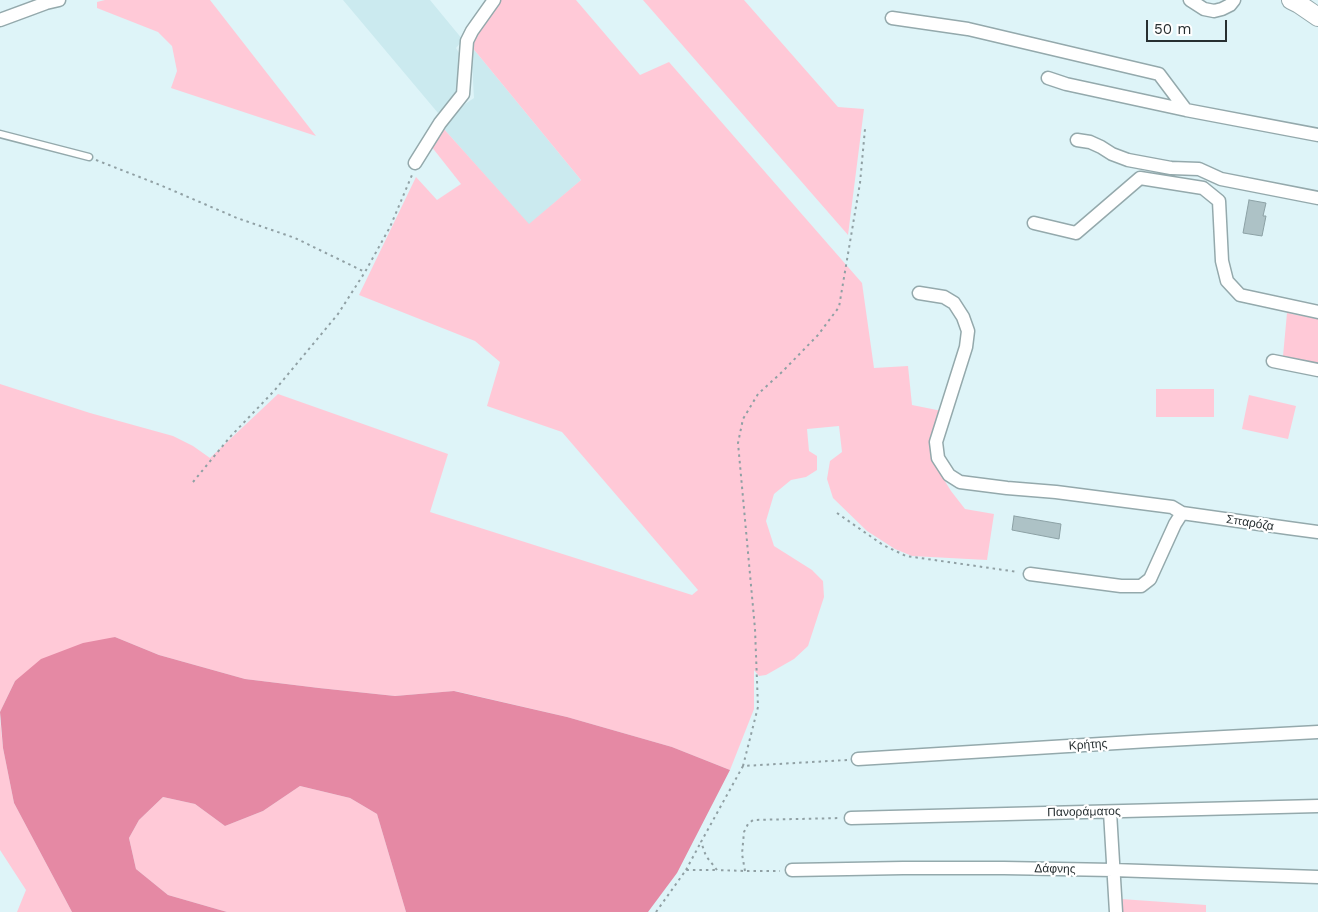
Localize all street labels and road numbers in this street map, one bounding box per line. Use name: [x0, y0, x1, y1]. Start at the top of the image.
street label: Σπαρόζα: [1225, 512, 1275, 534]
street label: Κρήτης: [1068, 736, 1108, 754]
street label: Πανοράματος: [1047, 804, 1121, 820]
street label: Δάφνης: [1034, 861, 1076, 877]

